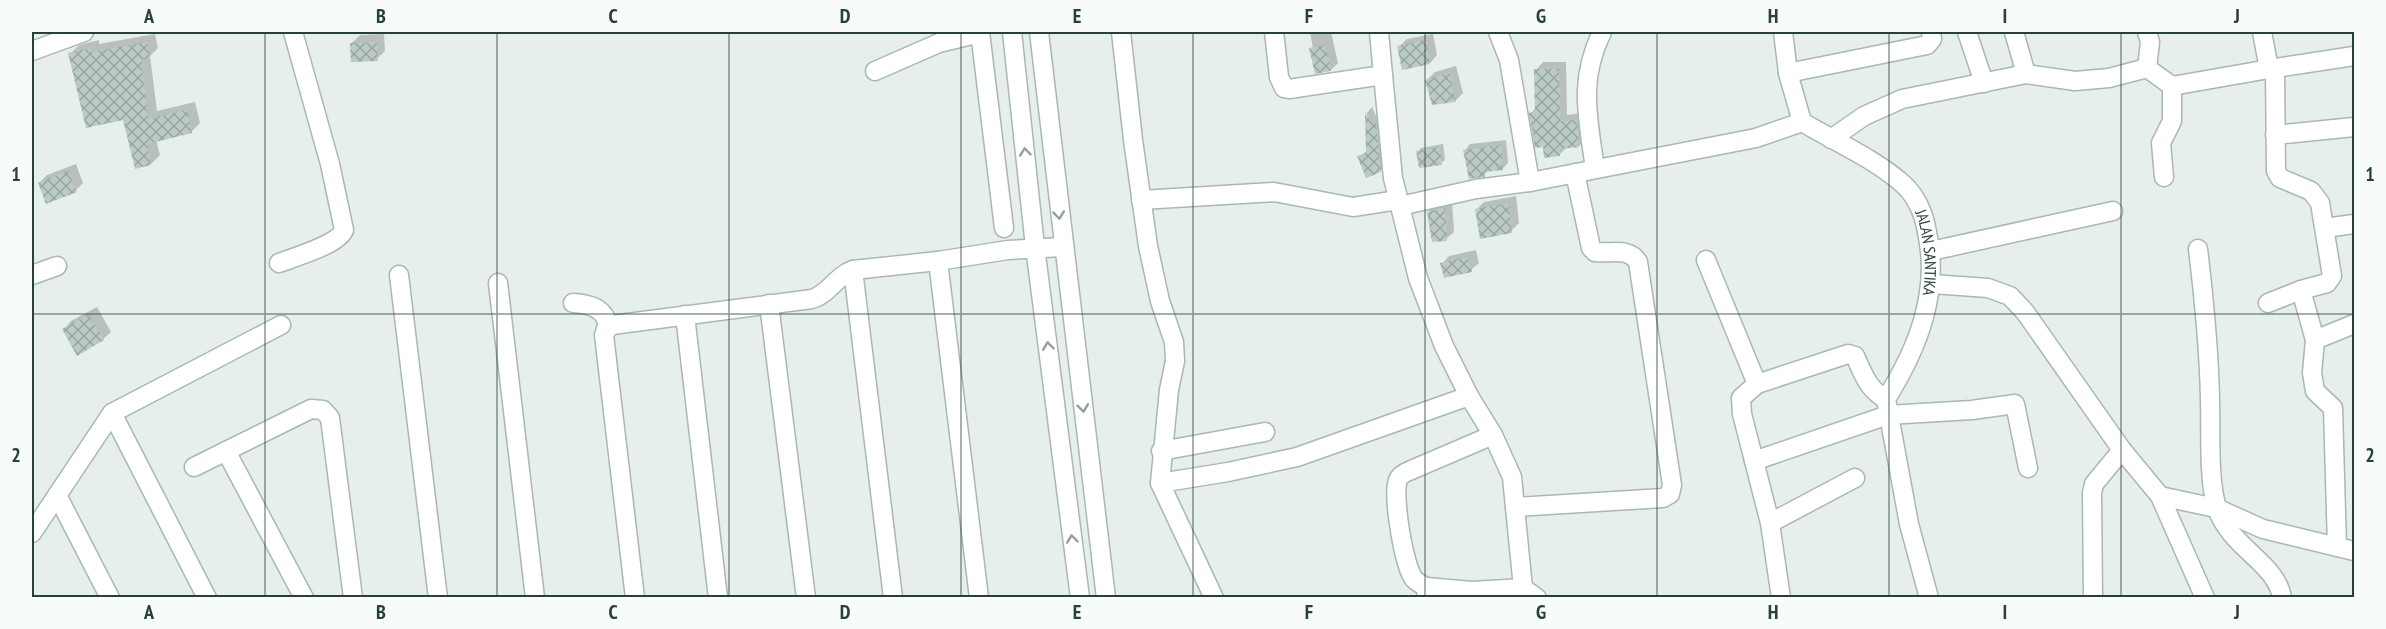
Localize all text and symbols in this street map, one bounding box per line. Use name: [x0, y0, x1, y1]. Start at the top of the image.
text: A: [143, 3, 155, 29]
text: B: [376, 3, 386, 29]
text: C: [608, 3, 618, 29]
text: D: [840, 3, 851, 29]
text: E: [1073, 3, 1081, 29]
text: F: [1305, 3, 1313, 29]
text: G: [1536, 3, 1546, 29]
text: H: [1768, 3, 1778, 29]
text: I: [2003, 3, 2007, 29]
text: J: [2233, 3, 2240, 29]
one-way arrow: [1019, 148, 1032, 157]
text: 1: [11, 161, 21, 187]
text: 1: [2365, 161, 2375, 187]
street label: JALAN SANTIKA: [1911, 205, 1941, 297]
one-way arrow: [1053, 210, 1065, 219]
one-way arrow: [1042, 341, 1054, 351]
one-way arrow: [1076, 404, 1088, 413]
text: 2: [11, 442, 21, 468]
text: 2: [2365, 442, 2375, 468]
one-way arrow: [1067, 535, 1079, 544]
text: A: [143, 599, 155, 625]
text: B: [376, 599, 386, 625]
text: C: [608, 599, 618, 625]
text: D: [840, 599, 851, 625]
text: E: [1073, 599, 1081, 625]
text: F: [1305, 599, 1313, 625]
text: G: [1536, 599, 1546, 625]
text: H: [1768, 599, 1778, 625]
text: I: [2003, 599, 2007, 625]
text: J: [2233, 599, 2240, 625]

